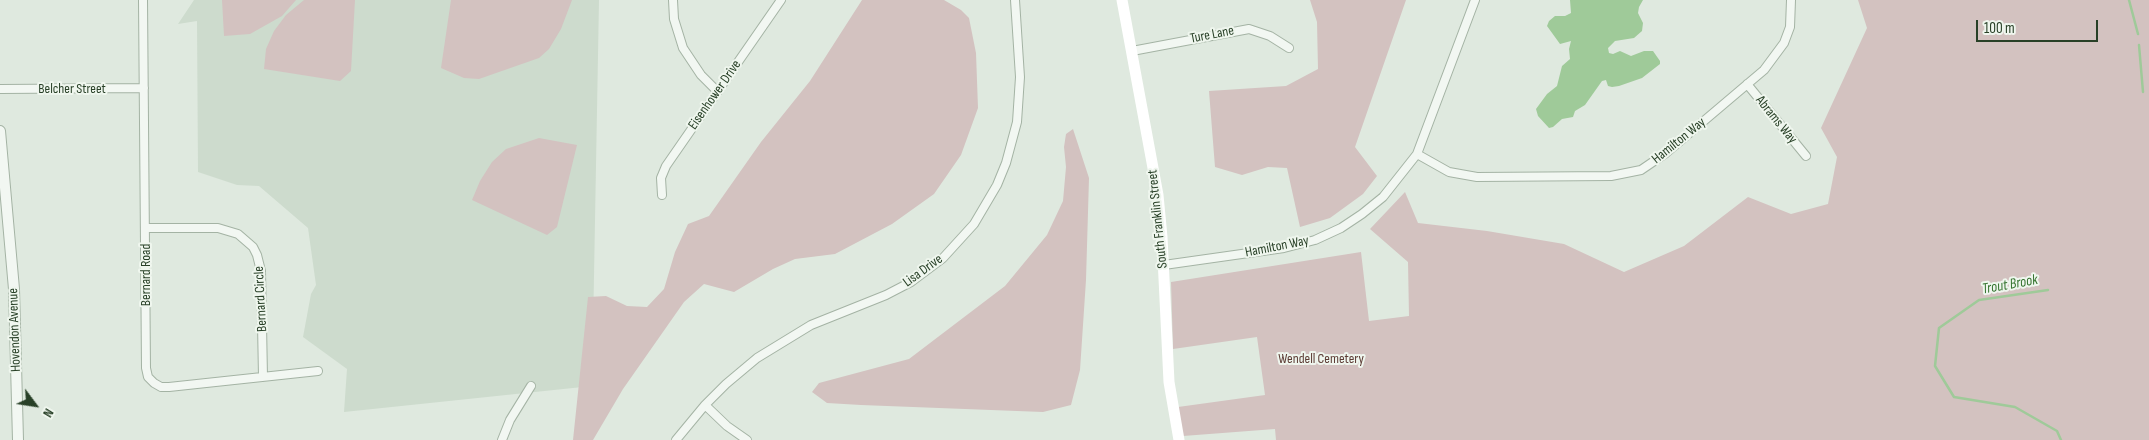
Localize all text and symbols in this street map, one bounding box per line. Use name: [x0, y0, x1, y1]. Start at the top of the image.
scale bar: [1979, 10, 2102, 42]
text: 100 m: [1984, 19, 2015, 38]
street label: Ture Lane: [1189, 23, 1235, 47]
street label: Eisenhower Drive: [685, 57, 745, 133]
street label: Belcher Street: [38, 81, 106, 97]
street label: Abrams Way: [1752, 93, 1800, 147]
street label: Hamilton Way: [1649, 114, 1709, 168]
street label: South Franklin Street: [1144, 169, 1172, 269]
street label: Hamilton Way: [1244, 233, 1310, 261]
street label: Bernard Road: [138, 244, 154, 306]
street label: Lisa Drive: [900, 251, 946, 291]
street label: Bernard Circle: [251, 266, 271, 332]
water label: Trout Brook: [1981, 271, 2039, 299]
street label: Hovendon Avenue: [5, 288, 25, 372]
park label: Wendell Cemetery: [1278, 351, 1364, 367]
north arrow: [10, 380, 60, 430]
text: N: [39, 405, 58, 421]

